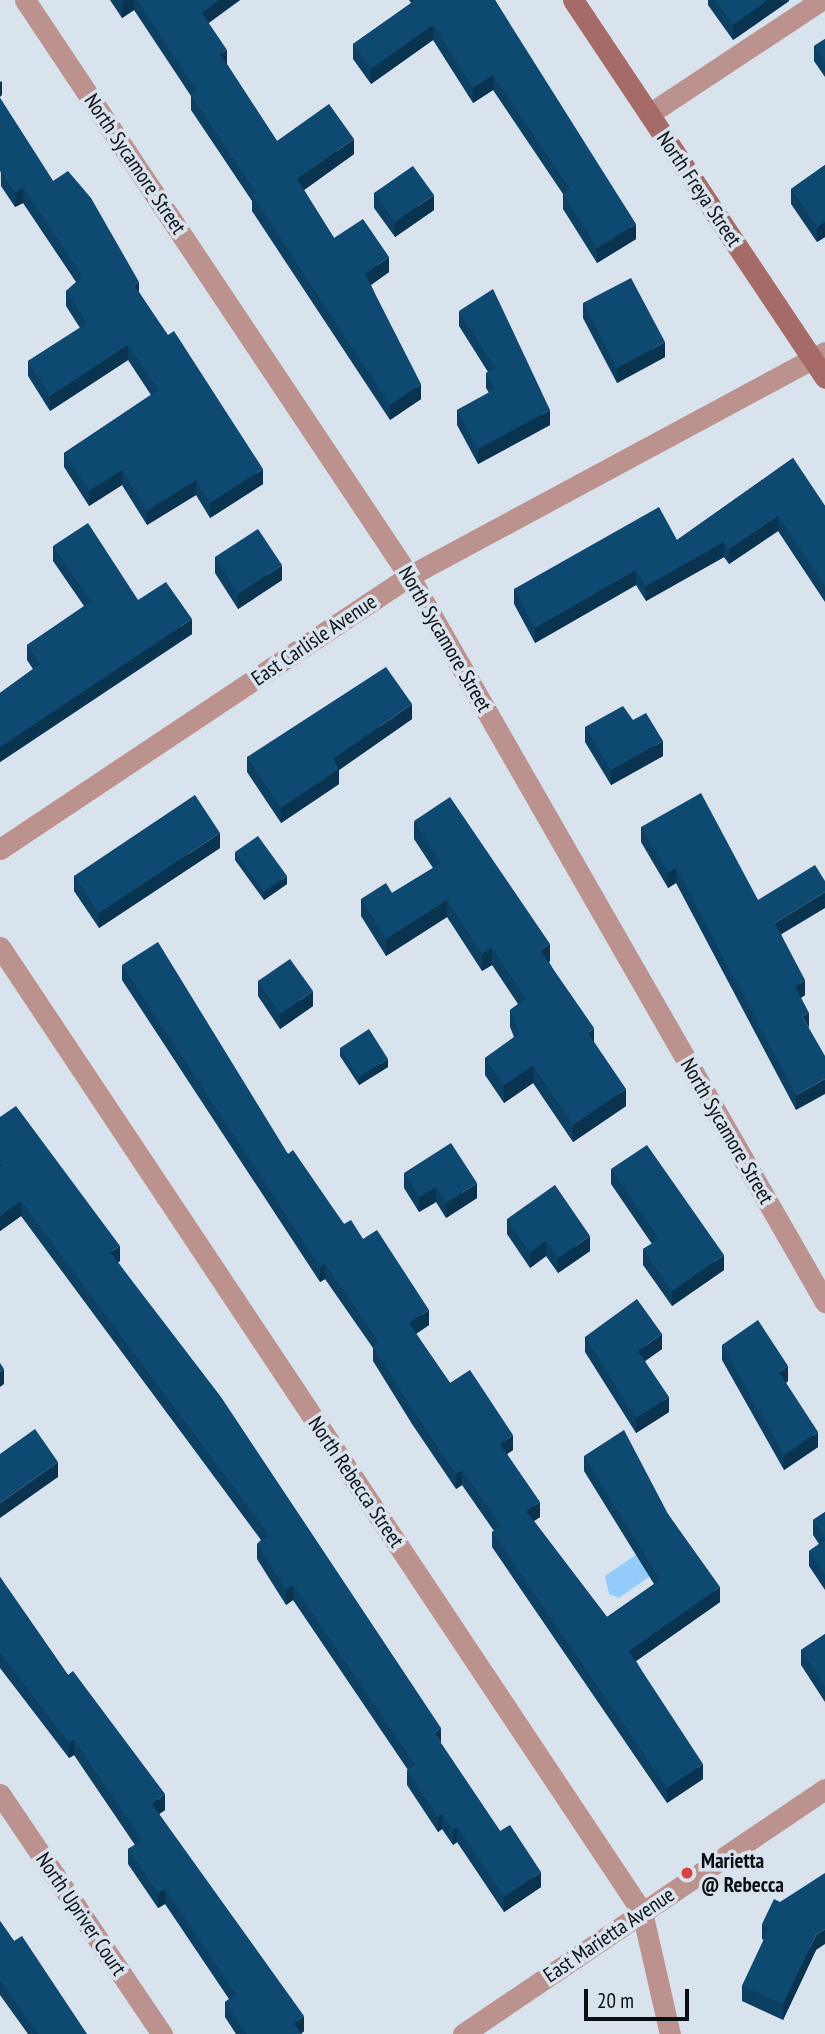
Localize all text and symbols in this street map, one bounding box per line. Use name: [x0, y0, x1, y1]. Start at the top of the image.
street label: North Sycamore Street: [79, 89, 191, 239]
street label: North Freya Street: [651, 127, 747, 251]
street label: North Sycamore Street: [393, 562, 497, 716]
street label: East Carlisle Avenue: [246, 589, 382, 691]
street label: North Sycamore Street: [675, 1054, 779, 1208]
street label: North Rebecca Street: [303, 1412, 409, 1552]
street label: North Upriver Court: [31, 1848, 131, 1980]
place label: Marietta @ Rebecca: [701, 1848, 784, 1898]
marker: Marietta @ Rebecca: [679, 1865, 695, 1881]
street label: East Marietta Avenue: [539, 1882, 679, 1988]
scale bar: [587, 1974, 692, 2018]
text: 20 m: [597, 1987, 634, 2014]

